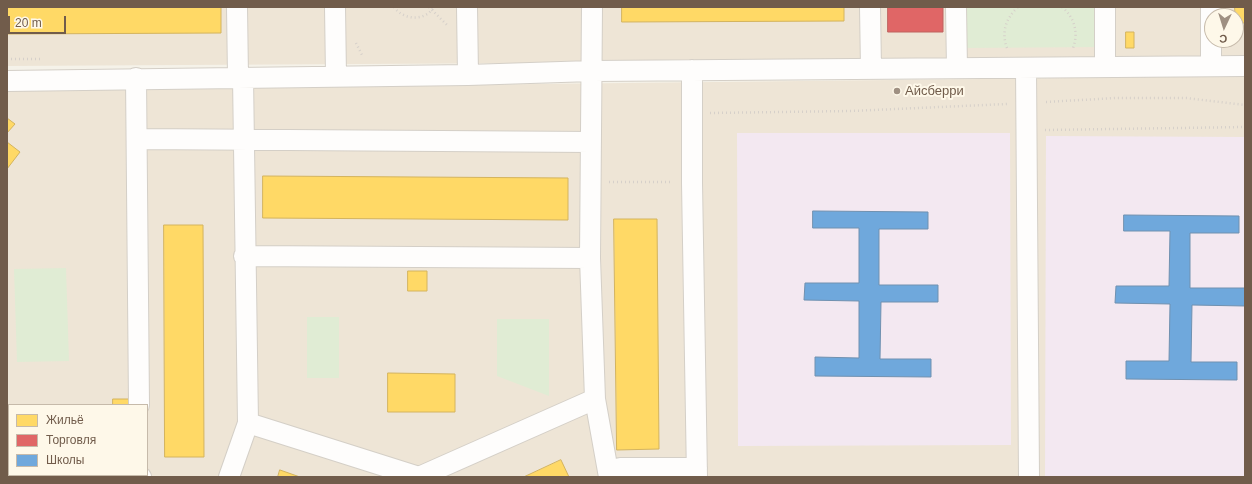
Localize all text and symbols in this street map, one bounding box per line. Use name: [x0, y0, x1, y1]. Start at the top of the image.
scale bar: [10, 8, 68, 34]
north arrow: [1204, 8, 1244, 48]
text: 20 m: [15, 16, 42, 30]
text: С: [1219, 33, 1228, 45]
place label: Айсберри: [905, 83, 964, 99]
marker: Айсберри: [892, 86, 902, 96]
legend: [8, 404, 148, 476]
text: Жильё: [46, 413, 84, 427]
text: Торговля: [46, 433, 96, 447]
text: Школы: [46, 453, 84, 467]

